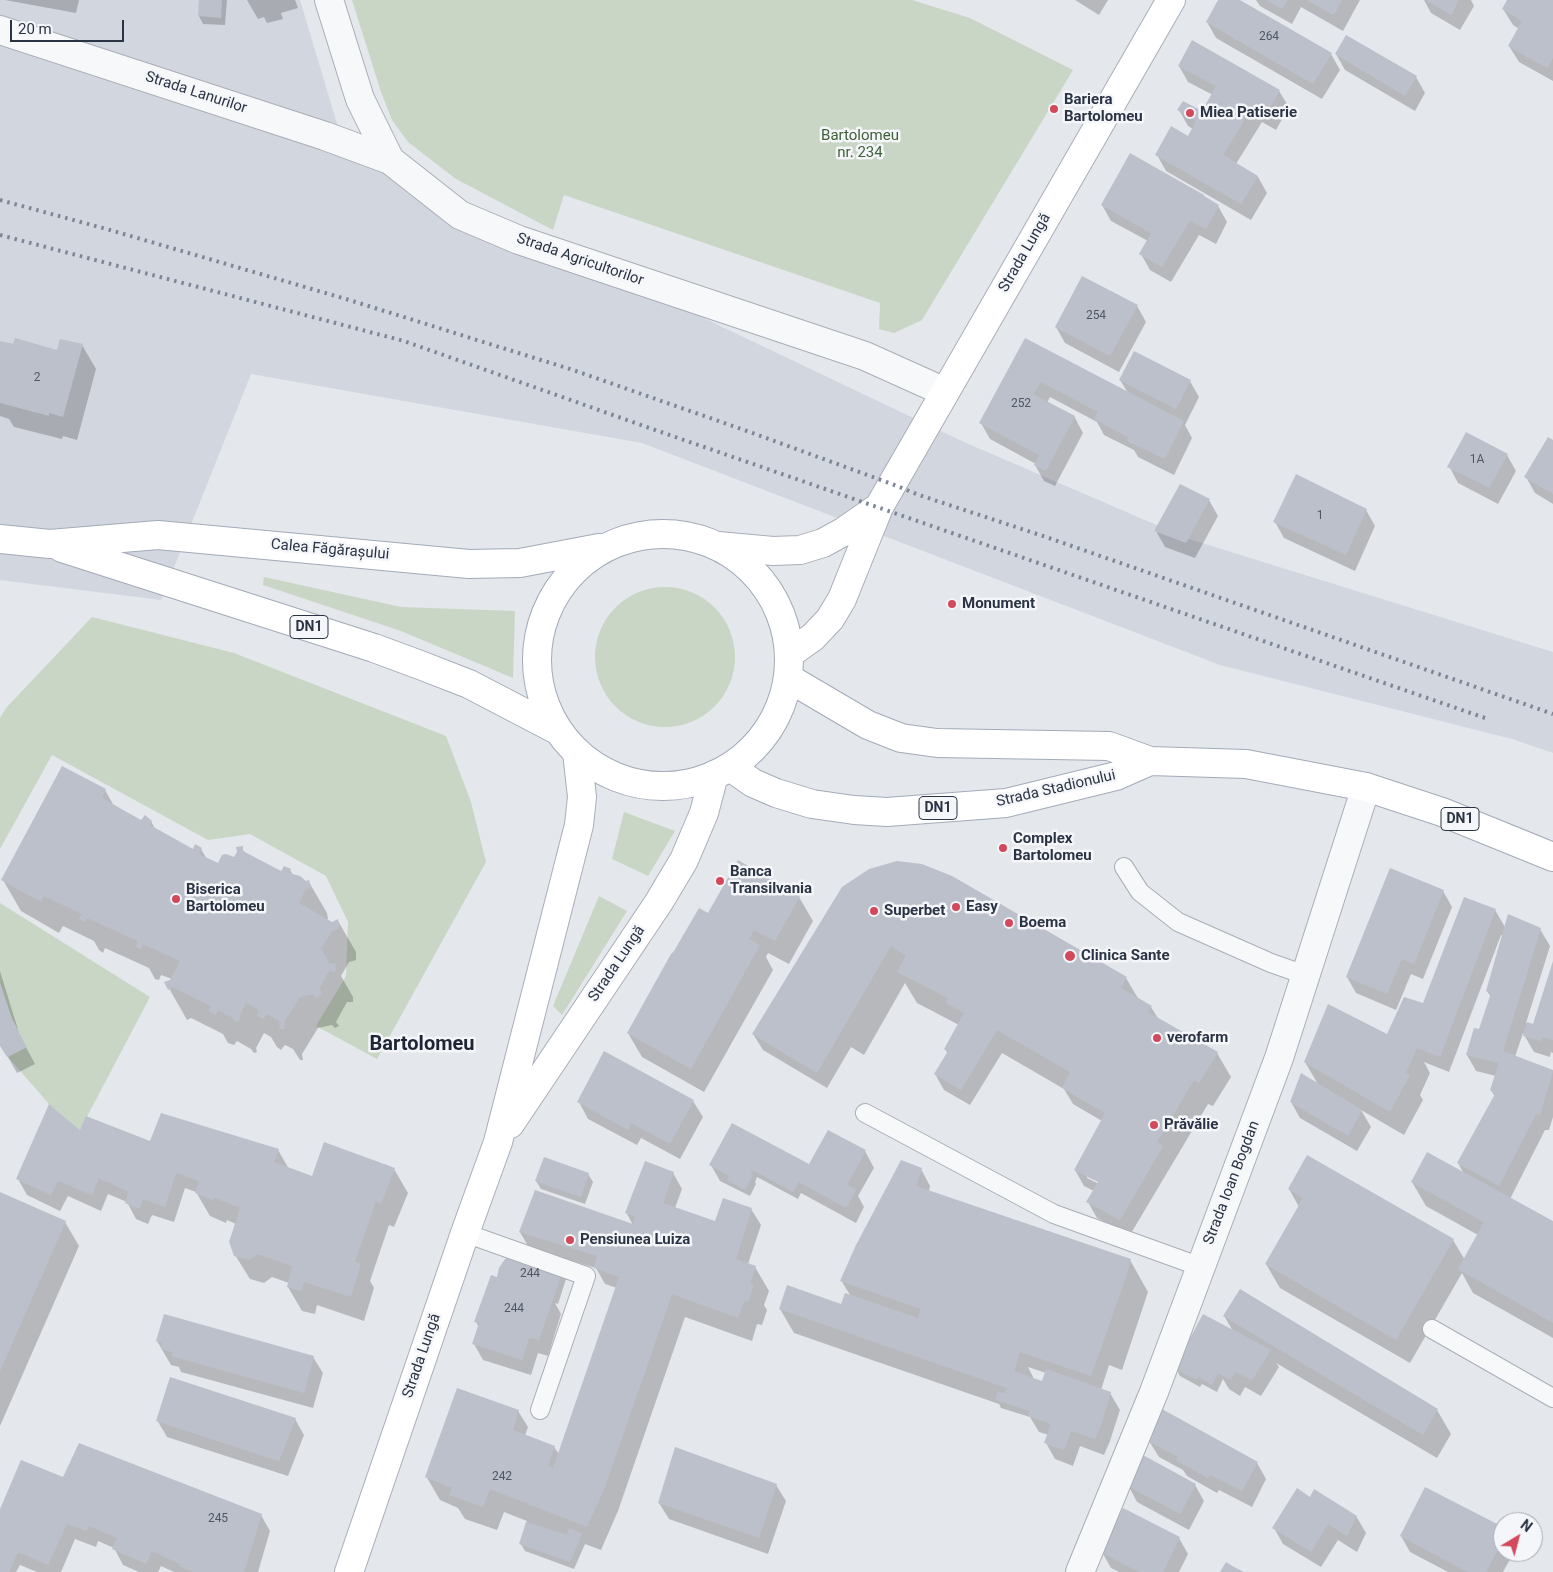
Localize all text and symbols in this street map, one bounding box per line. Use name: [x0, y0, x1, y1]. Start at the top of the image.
scale bar: [12, 10, 126, 42]
text: 20 m: [18, 20, 52, 38]
house number: 264: [1259, 30, 1279, 44]
street label: Strada Lanurilor: [143, 68, 249, 118]
place label: Bariera Bartolomeu: [1064, 91, 1143, 126]
marker: Bariera Bartolomeu: [1048, 103, 1060, 115]
place label: Miea Patiserie: [1200, 104, 1297, 122]
marker: Miea Patiserie: [1184, 107, 1196, 119]
park label: Bartolomeu nr. 234: [821, 127, 899, 162]
street label: Strada Lungă: [995, 210, 1055, 296]
street label: Strada Agricultorilor: [514, 230, 646, 290]
house number: 254: [1086, 309, 1106, 323]
house number: 2: [34, 371, 40, 385]
house number: 252: [1011, 397, 1031, 411]
house number: 1A: [1470, 453, 1484, 467]
house number: 1: [1317, 509, 1323, 523]
street label: Calea Făgărașului: [270, 536, 390, 564]
place label: Monument: [962, 595, 1035, 613]
marker: Monument: [946, 598, 958, 610]
road number: DN1: [290, 616, 328, 638]
street label: Strada Stadionului: [995, 767, 1117, 811]
road number: DN1: [919, 796, 957, 820]
road number: DN1: [1441, 808, 1479, 831]
place label: Complex Bartolomeu: [1013, 830, 1092, 865]
marker: Complex Bartolomeu: [997, 842, 1009, 854]
place label: Banca Transilvania: [730, 863, 812, 898]
marker: Banca Transilvania: [714, 875, 726, 887]
place label: Biserica Bartolomeu: [186, 881, 265, 916]
marker: Biserica Bartolomeu: [170, 893, 182, 905]
place label: Easy: [966, 898, 998, 916]
marker: Easy: [950, 901, 962, 913]
place label: Superbet: [884, 902, 945, 920]
marker: Superbet: [868, 905, 880, 917]
place label: Boema: [1019, 914, 1066, 932]
marker: Boema: [1003, 917, 1015, 929]
street label: Strada Lungă: [585, 922, 649, 1006]
place label: Clinica Sante: [1081, 947, 1170, 965]
marker: Clinica Sante: [1063, 949, 1077, 963]
place label: verofarm: [1167, 1029, 1228, 1047]
marker: verofarm: [1151, 1032, 1163, 1044]
district label: Bartolomeu: [370, 1033, 474, 1057]
place label: Prăvălie: [1164, 1116, 1218, 1134]
marker: Prăvălie: [1148, 1119, 1160, 1131]
street label: Strada Ioan Bogdan: [1200, 1119, 1264, 1247]
place label: Pensiunea Luiza: [580, 1231, 690, 1249]
marker: Pensiunea Luiza: [564, 1234, 576, 1246]
house number: 244: [520, 1267, 540, 1281]
house number: 244: [504, 1302, 524, 1316]
street label: Strada Lungă: [399, 1311, 445, 1401]
house number: 242: [492, 1470, 512, 1484]
house number: 245: [208, 1512, 228, 1526]
north arrow: [1493, 1512, 1543, 1562]
text: N: [1518, 1516, 1535, 1535]

